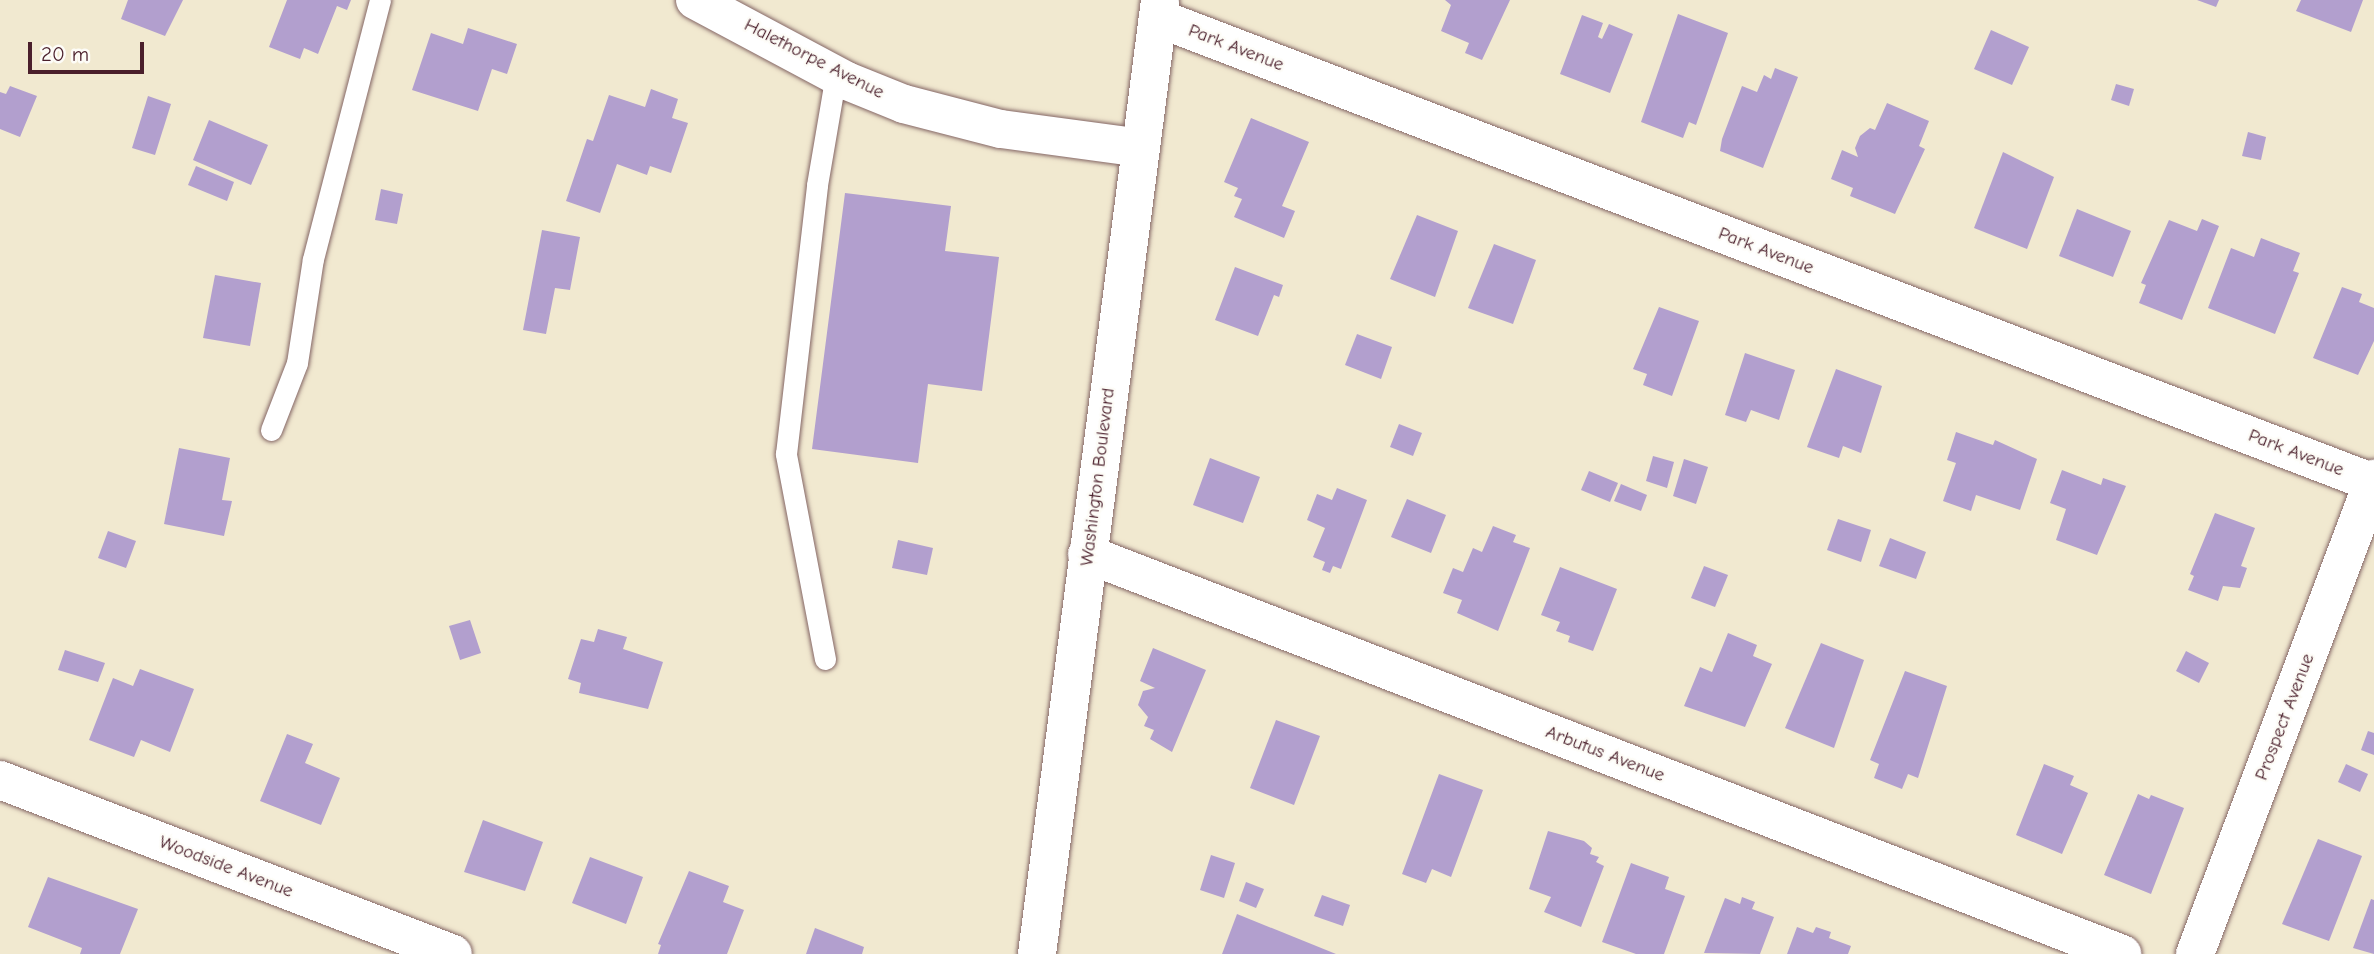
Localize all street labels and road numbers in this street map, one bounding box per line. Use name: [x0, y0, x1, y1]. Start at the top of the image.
street label: Halethorpe Avenue: [740, 14, 888, 104]
street label: Park Avenue: [1185, 19, 1287, 77]
street label: Park Avenue: [1715, 222, 1817, 280]
street label: Washington Boulevard: [1076, 387, 1120, 567]
street label: Park Avenue: [2245, 424, 2347, 482]
street label: Prospect Avenue: [2250, 650, 2320, 784]
street label: Arbutus Avenue: [1542, 721, 1668, 787]
street label: Woodside Avenue: [156, 831, 296, 903]

